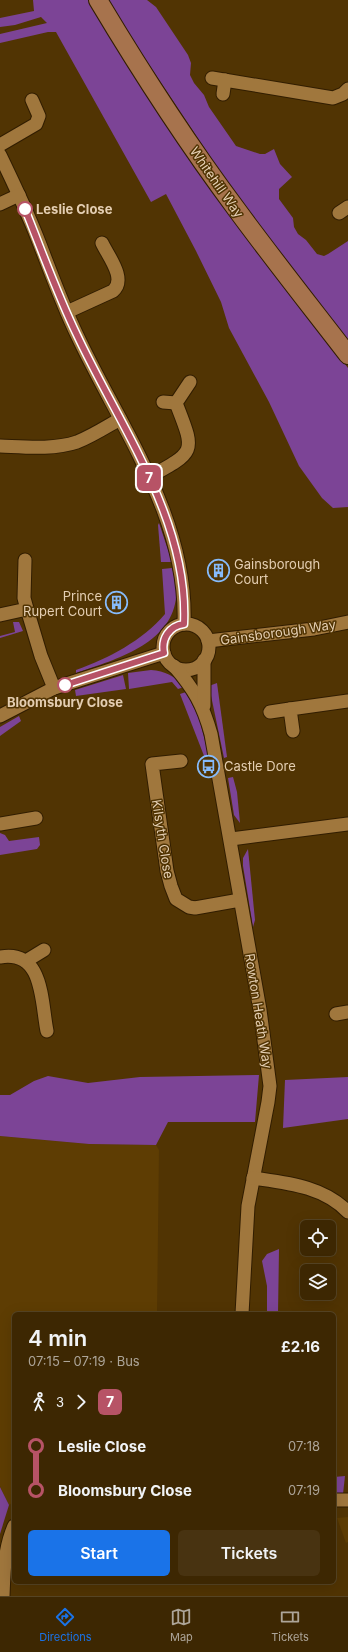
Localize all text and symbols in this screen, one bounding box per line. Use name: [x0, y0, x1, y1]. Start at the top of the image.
street label: Whitehill Way: [187, 144, 247, 220]
marker: Leslie Close: [17, 201, 33, 217]
place label: Leslie Close: [36, 201, 113, 217]
line badge: 7: [136, 465, 162, 491]
text: 7: [145, 469, 153, 486]
place label: Gainsborough Court: [234, 556, 320, 587]
building icon: Gainsborough Court: [206, 558, 232, 584]
place label: Prince Rupert Court: [23, 588, 102, 619]
building icon: Prince Rupert Court: [104, 590, 130, 616]
street label: Gainsborough Way: [219, 616, 337, 648]
marker: Bloomsbury Close: [57, 677, 73, 693]
place label: Bloomsbury Close: [7, 694, 123, 710]
bus stop icon: Castle Dore: [195, 753, 221, 779]
place label: Castle Dore: [224, 758, 296, 774]
street label: Kilsyth Close: [149, 798, 177, 880]
street label: Rowton Heath Way: [242, 952, 276, 1070]
map controls: [300, 1220, 336, 1300]
button: locate: [300, 1220, 336, 1256]
button: layers: [300, 1264, 336, 1300]
text: 4 min: [28, 1325, 87, 1351]
text: £2.16: [281, 1337, 320, 1356]
text: 07:15 – 07:19 · Bus: [28, 1353, 140, 1369]
icon: walk: [28, 1391, 50, 1413]
icon: forward: [70, 1391, 92, 1413]
text: 7: [106, 1393, 114, 1410]
text: 3: [56, 1394, 64, 1410]
text: Leslie Close: [58, 1437, 146, 1456]
text: 07:18: [288, 1438, 320, 1454]
text: Bloomsbury Close: [58, 1481, 192, 1500]
text: 07:19: [288, 1482, 320, 1498]
button: Start: [28, 1530, 170, 1576]
button: Tickets: [178, 1530, 320, 1576]
tab: Directions: [39, 1606, 92, 1644]
tab: Map: [170, 1606, 193, 1644]
tab: Tickets: [271, 1606, 309, 1644]

